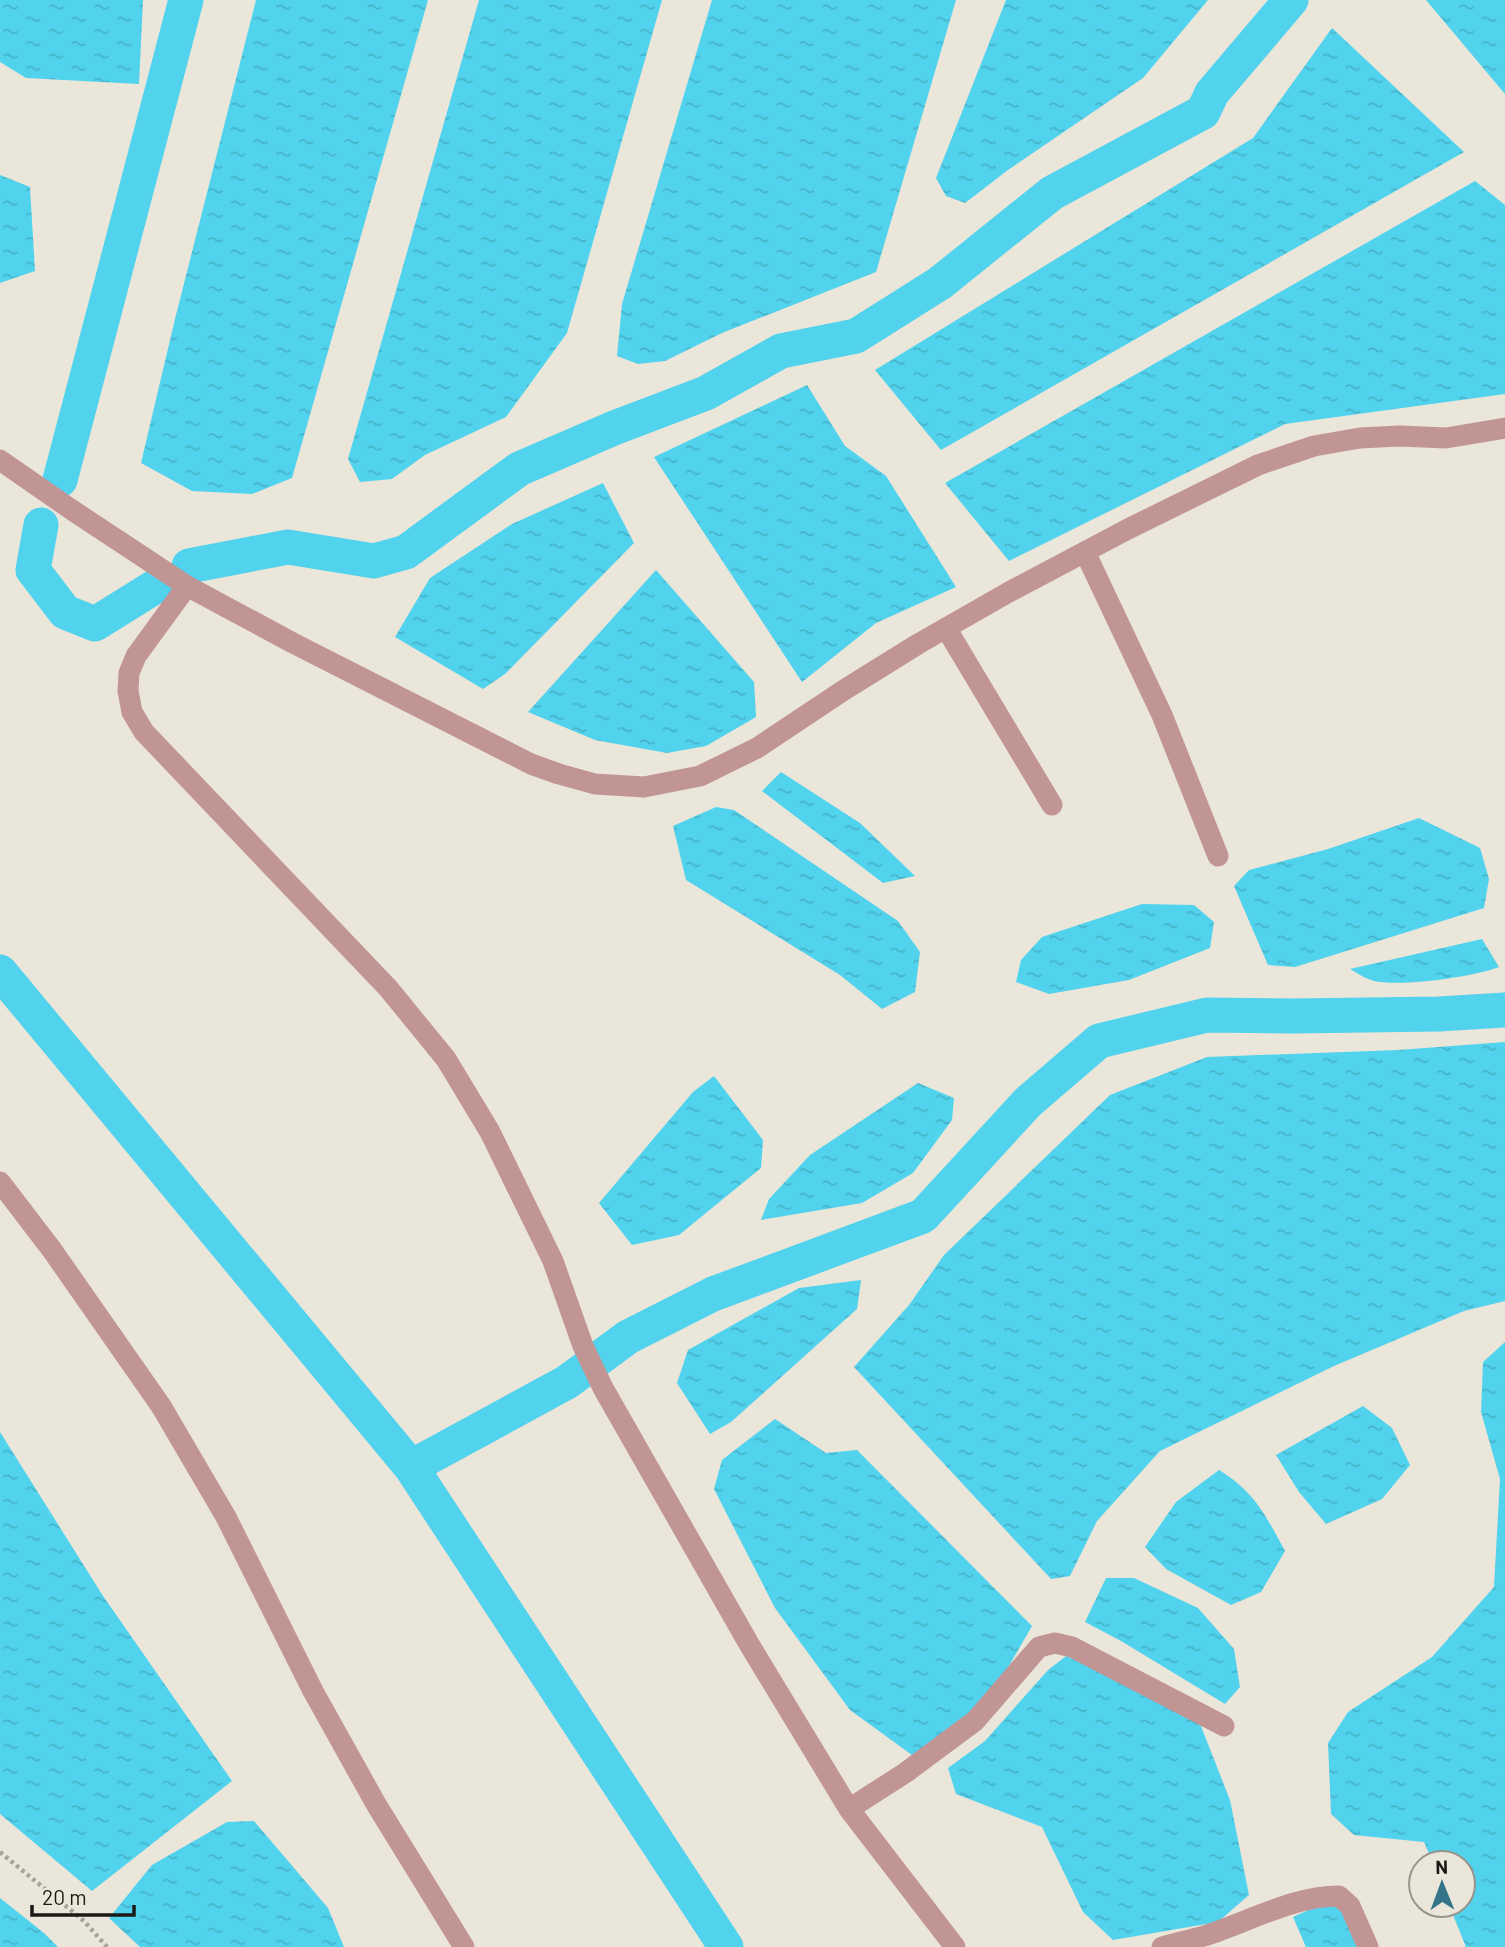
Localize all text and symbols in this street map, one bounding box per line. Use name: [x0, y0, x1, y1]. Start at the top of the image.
north arrow: [1407, 1849, 1477, 1919]
text: N: [1435, 1855, 1448, 1878]
scale bar: [32, 1874, 133, 1918]
text: 20 m: [42, 1884, 87, 1909]

